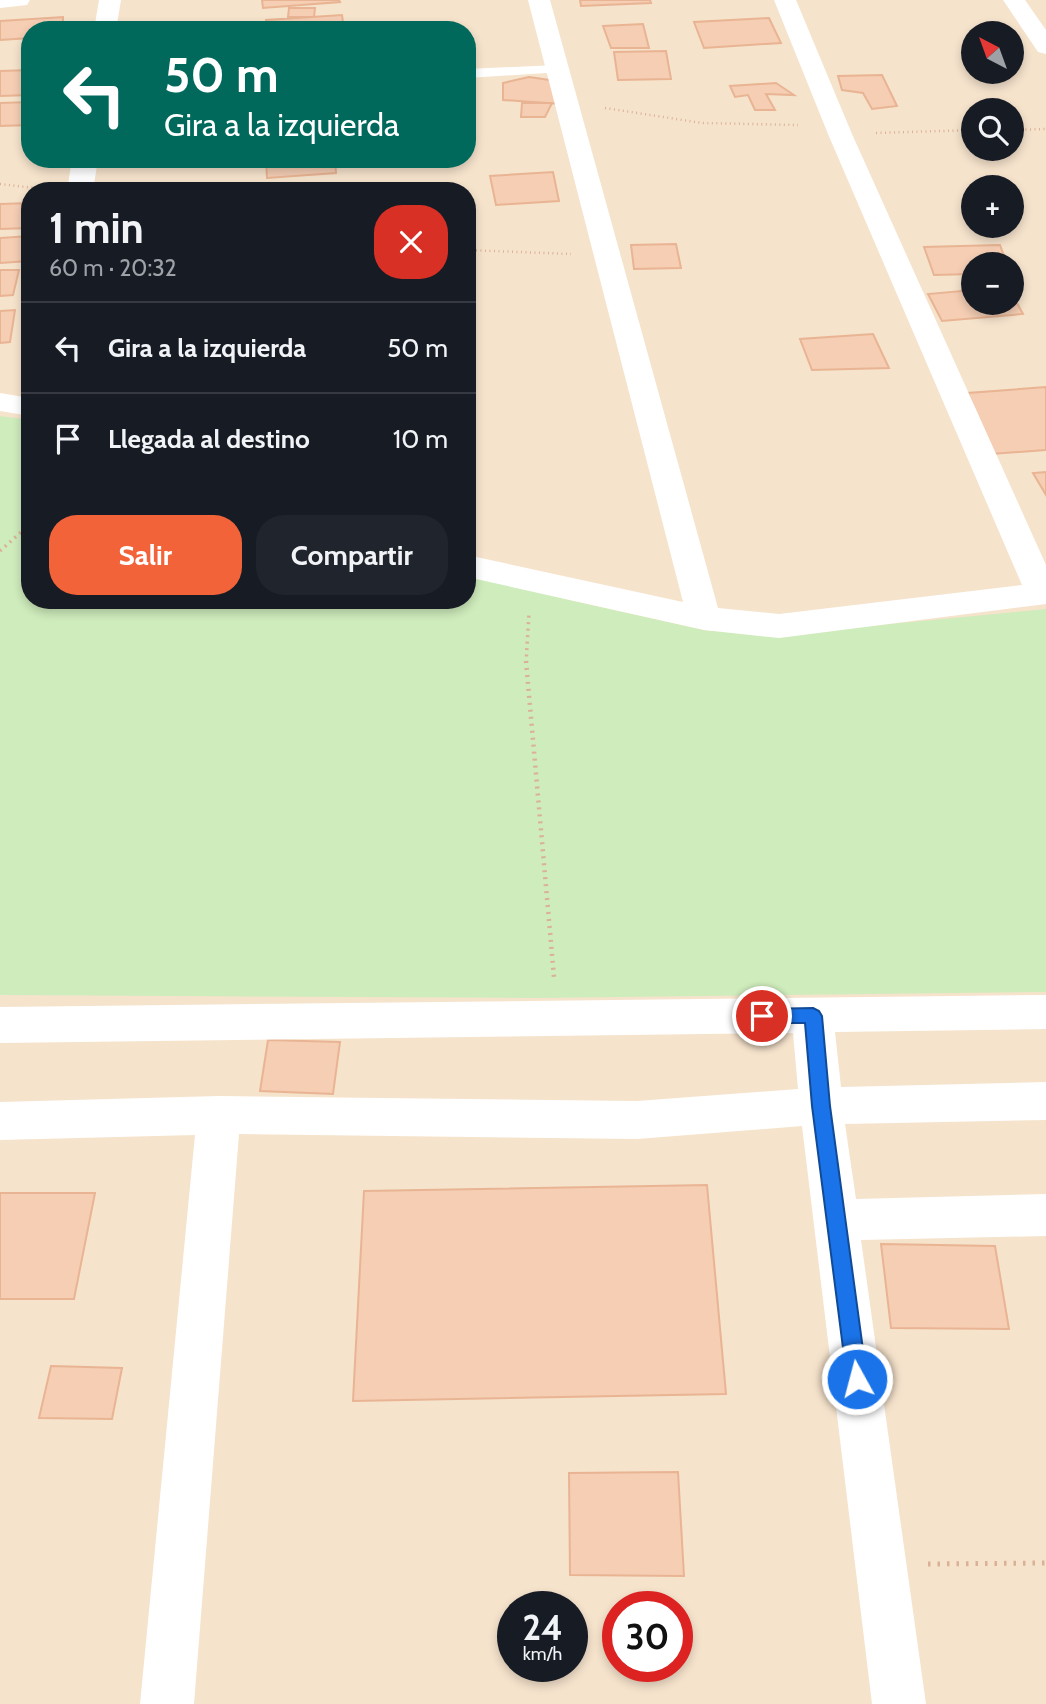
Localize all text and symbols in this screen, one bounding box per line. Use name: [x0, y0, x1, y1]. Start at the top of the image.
north arrow: [961, 21, 1024, 84]
map controls: [961, 21, 1024, 315]
text: 50 m: [164, 45, 279, 104]
icon: left: [49, 49, 140, 140]
button: search: [961, 98, 1024, 161]
text: Gira a la izquierda: [164, 105, 399, 144]
button: +: [961, 175, 1024, 238]
text: 1 min: [49, 202, 144, 254]
button: close: [374, 205, 448, 279]
button: −: [961, 252, 1024, 315]
text: 60 m · 20:32: [49, 254, 177, 282]
icon: left: [49, 329, 87, 367]
text: Gira a la izquierda: [108, 332, 306, 364]
text: 50 m: [387, 332, 448, 364]
icon: arrive: [49, 420, 87, 458]
text: Llegada al destino: [108, 423, 310, 455]
text: 10 m: [393, 423, 448, 455]
button: Salir: [49, 515, 242, 595]
button: Compartir: [256, 515, 448, 595]
pin: [732, 986, 792, 1046]
icon: arrive: [743, 997, 781, 1035]
position arrow: [820, 1342, 894, 1416]
speed limit sign: 30: [602, 1591, 693, 1682]
text: 24: [522, 1606, 563, 1649]
text: km/h: [523, 1643, 562, 1665]

